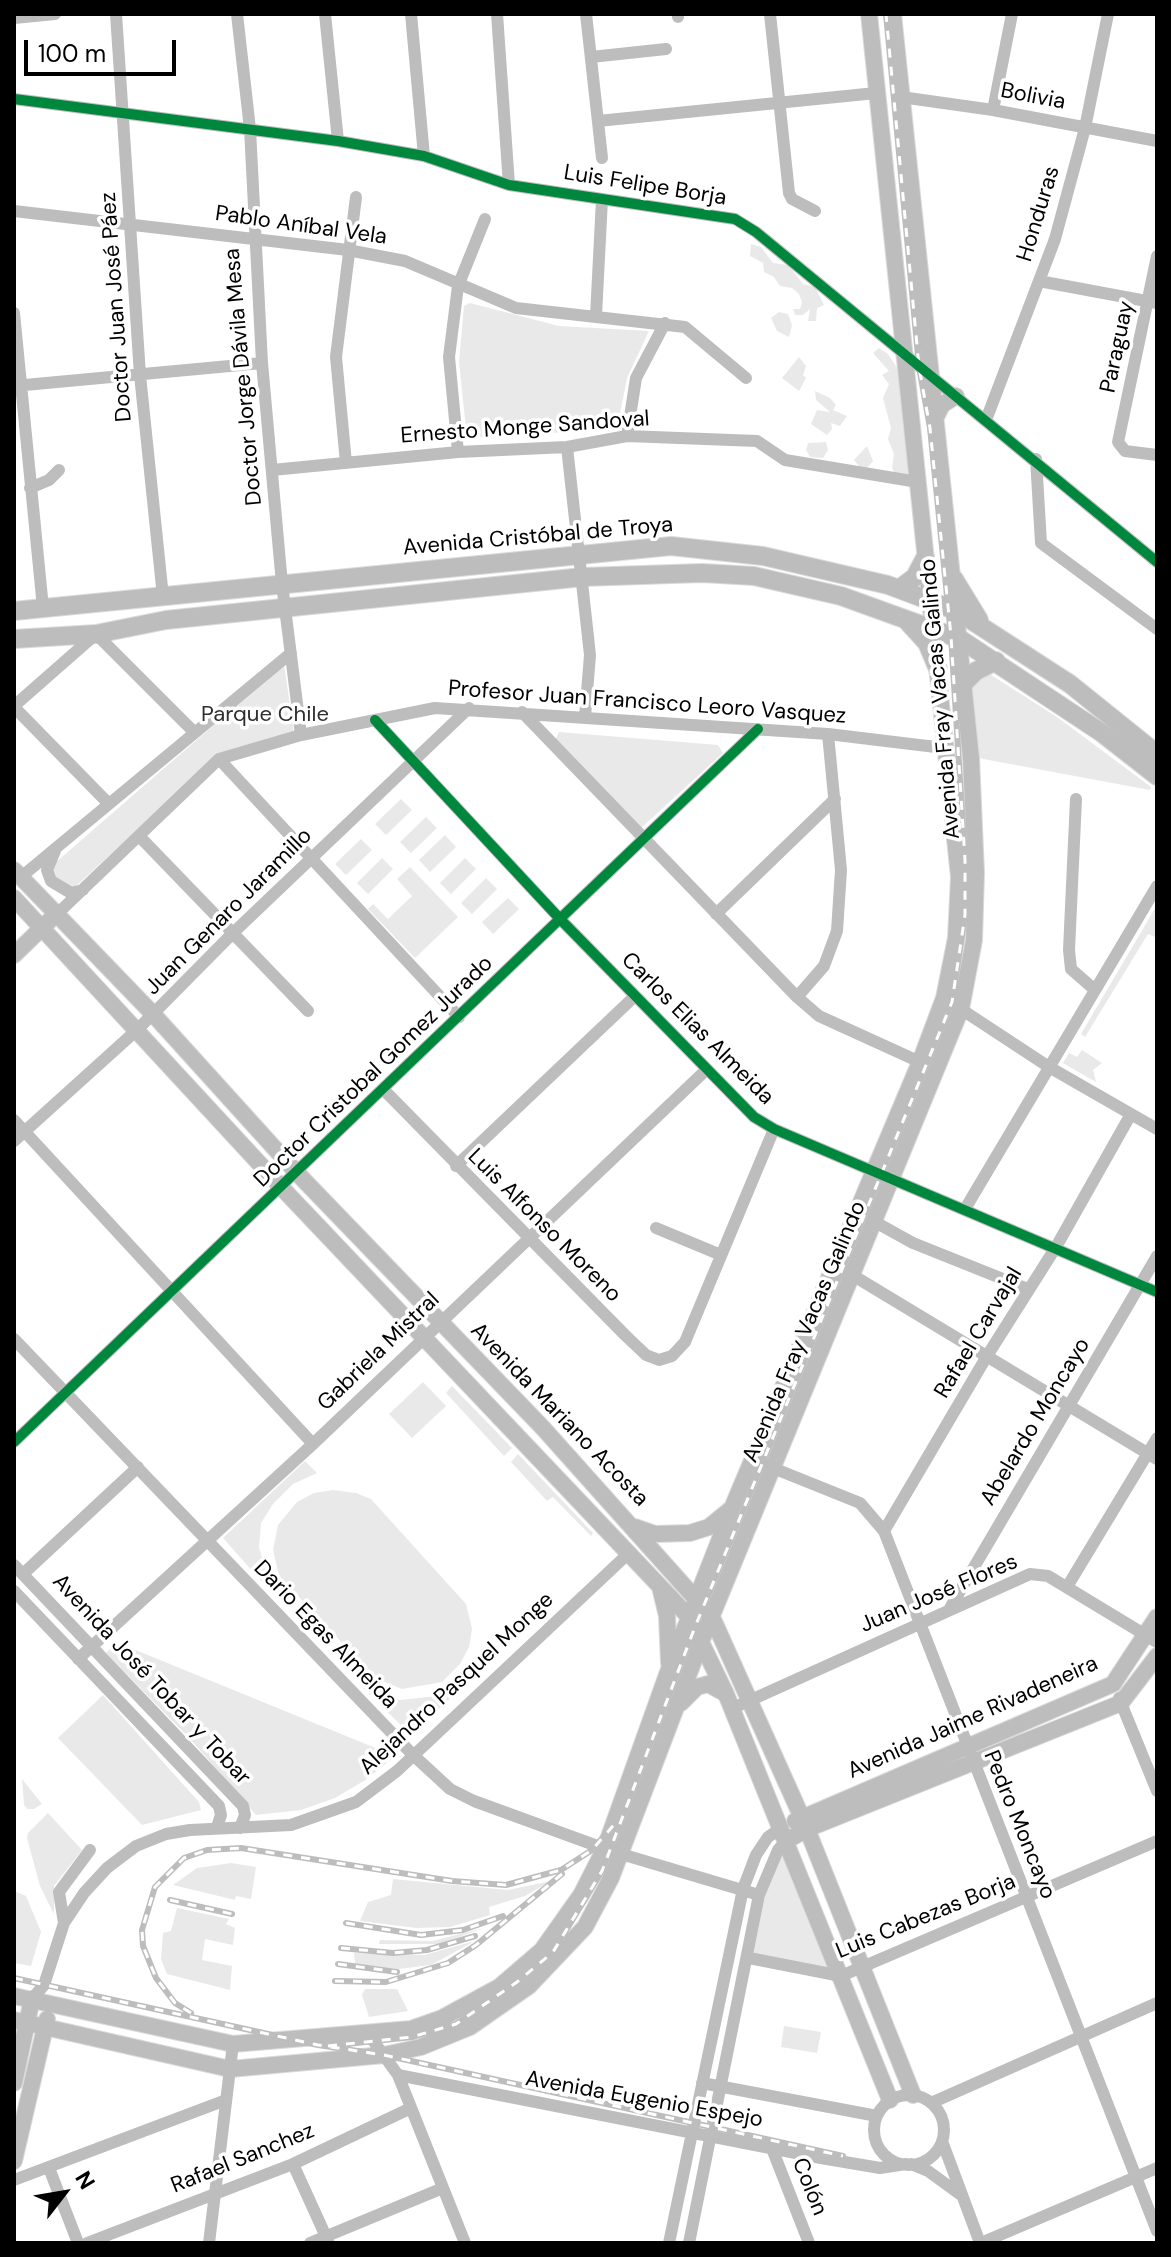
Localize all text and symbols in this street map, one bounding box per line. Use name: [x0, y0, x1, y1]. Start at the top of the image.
scale bar: [28, 24, 180, 74]
text: 100 m: [38, 38, 106, 69]
street label: Bolivia: [998, 78, 1068, 116]
street label: Luis Felipe Borja: [562, 160, 728, 212]
street label: Honduras: [1012, 163, 1066, 265]
street label: Doctor Juan José Páez: [96, 191, 138, 423]
street label: Pablo Aníbal Vela: [213, 201, 389, 251]
street label: Doctor Jorge Dávila Mesa: [220, 247, 268, 507]
street label: Paraguay: [1095, 299, 1141, 395]
street label: Ernesto Monge Sandoval: [400, 406, 650, 450]
street label: Avenida Cristóbal de Troya: [402, 512, 674, 562]
street label: Avenida Fray Vacas Galindo: [916, 558, 966, 840]
street label: Profesor Juan Francisco Leoro Vasquez: [447, 676, 847, 730]
park label: Parque Chile: [201, 702, 329, 728]
street label: Juan Genaro Jaramillo: [140, 823, 318, 1001]
street label: Carlos Elias Almeida: [615, 947, 779, 1111]
street label: Doctor Cristobal Gomez Jurado: [249, 951, 499, 1193]
street label: Luis Alfonso Moreno: [462, 1144, 626, 1308]
street label: Avenida Fray Vacas Galindo: [738, 1197, 872, 1467]
street label: Rafael Carvajal: [930, 1263, 1028, 1403]
street label: Gabriela Mistral: [313, 1287, 445, 1417]
street label: Avenida Mariano Acosta: [465, 1318, 653, 1512]
street label: Abelardo Moncayo: [976, 1333, 1096, 1511]
street label: Juan José Flores: [856, 1549, 1022, 1639]
street label: Dario Egas Almeida: [248, 1555, 402, 1715]
street label: Avenida José Tobar y Tobar: [46, 1569, 256, 1791]
street label: Alejandro Pasquel Monge: [354, 1587, 560, 1781]
street label: Avenida Jaime Rivadeneira: [844, 1651, 1102, 1785]
street label: Pedro Moncayo: [977, 1747, 1061, 1903]
street label: Luis Cabezas Borja: [832, 1869, 1020, 1965]
street label: Avenida Eugenio Espejo: [523, 2066, 765, 2134]
street label: Rafael Sanchez: [168, 2118, 318, 2200]
north arrow: [24, 2153, 104, 2233]
street label: Colón: [786, 2155, 832, 2219]
text: N: [68, 2166, 102, 2195]

